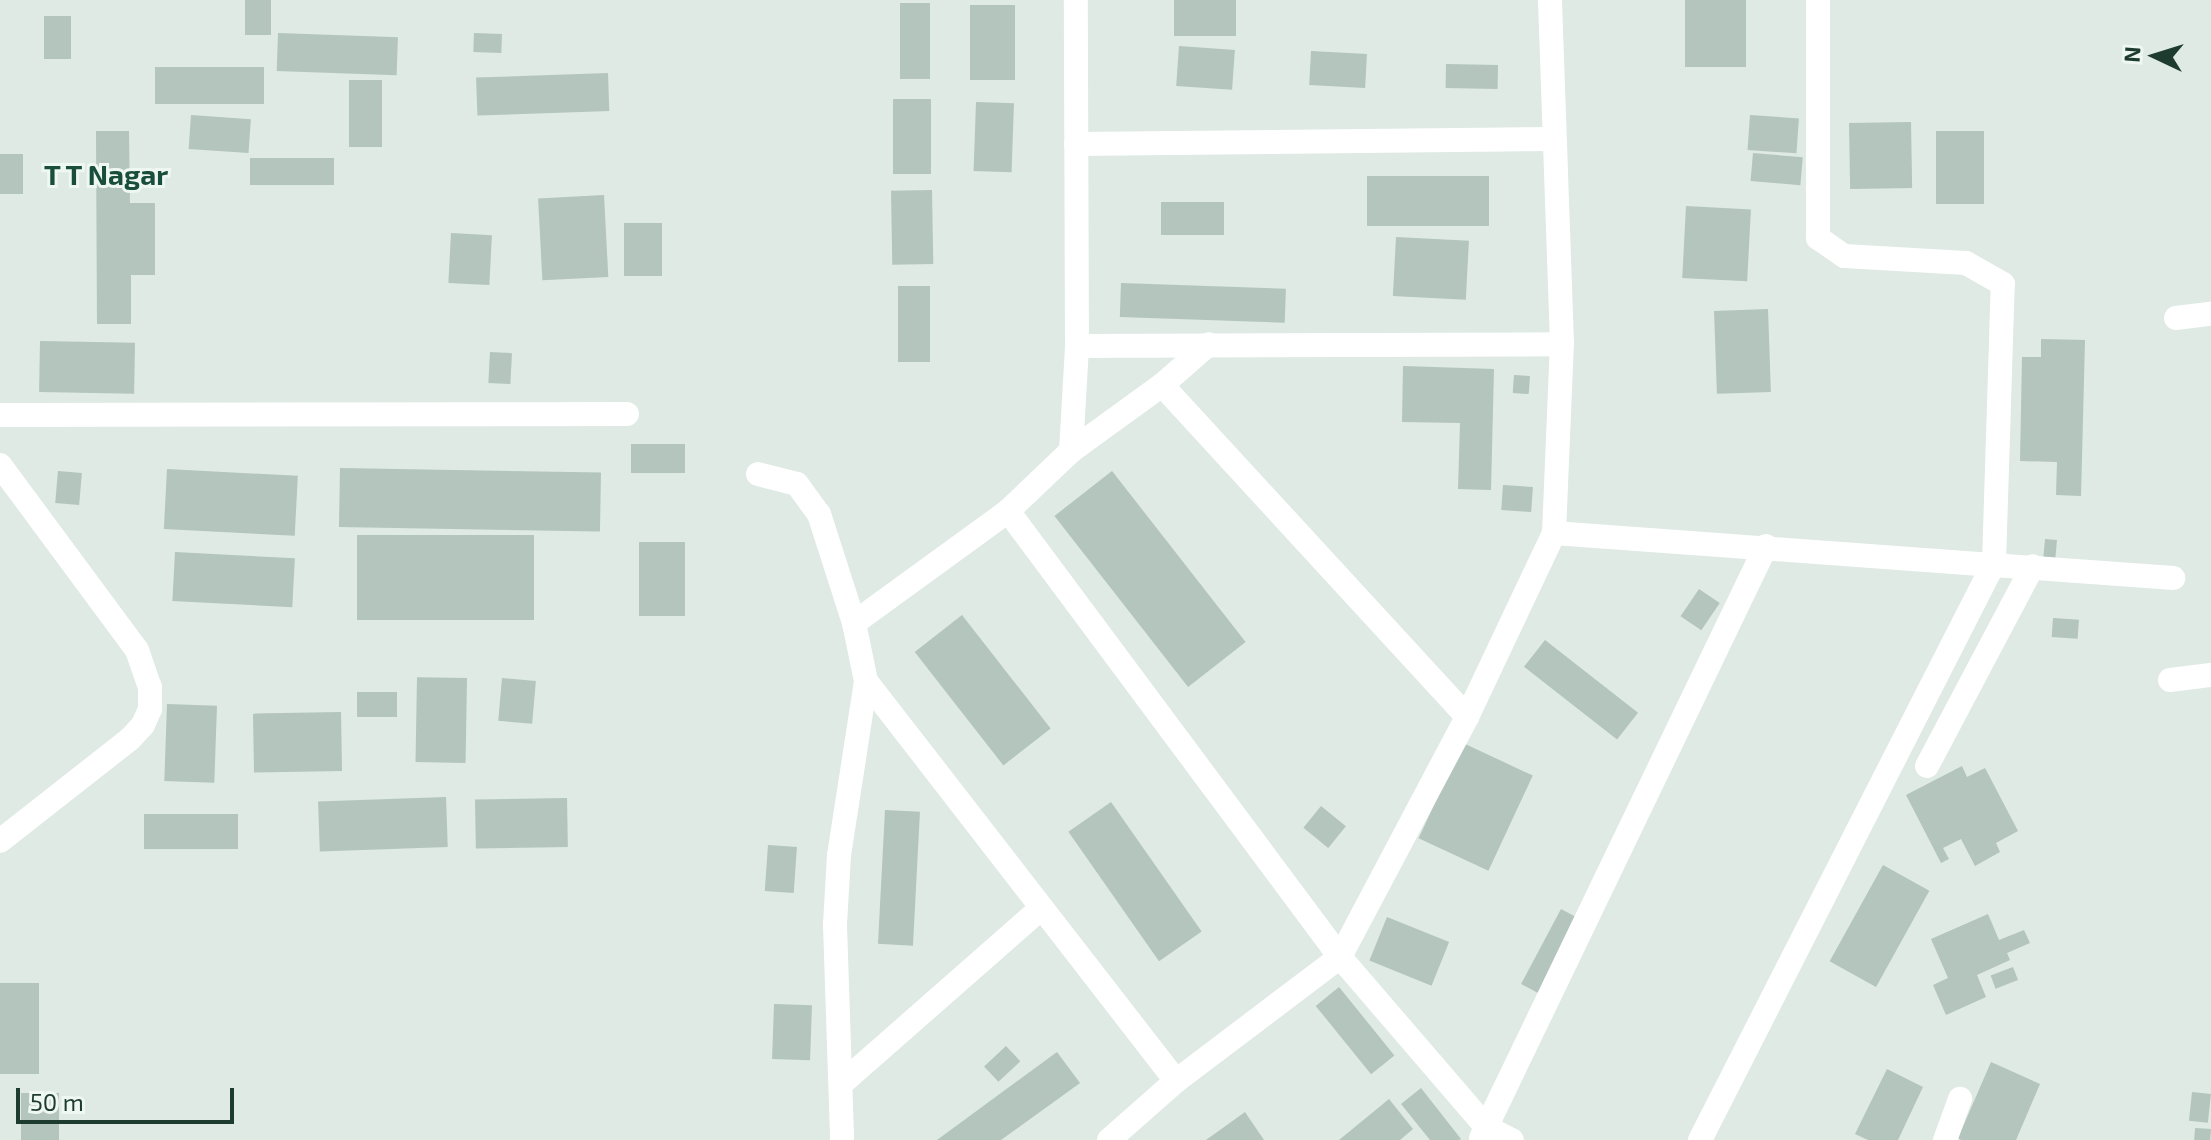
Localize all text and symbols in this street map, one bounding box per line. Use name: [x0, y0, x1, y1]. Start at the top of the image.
north arrow: [2115, 16, 2195, 96]
text: N: [2118, 46, 2145, 63]
district label: T T Nagar: [43, 157, 169, 191]
scale bar: [20, 1072, 238, 1122]
text: 50 m: [30, 1087, 84, 1116]

